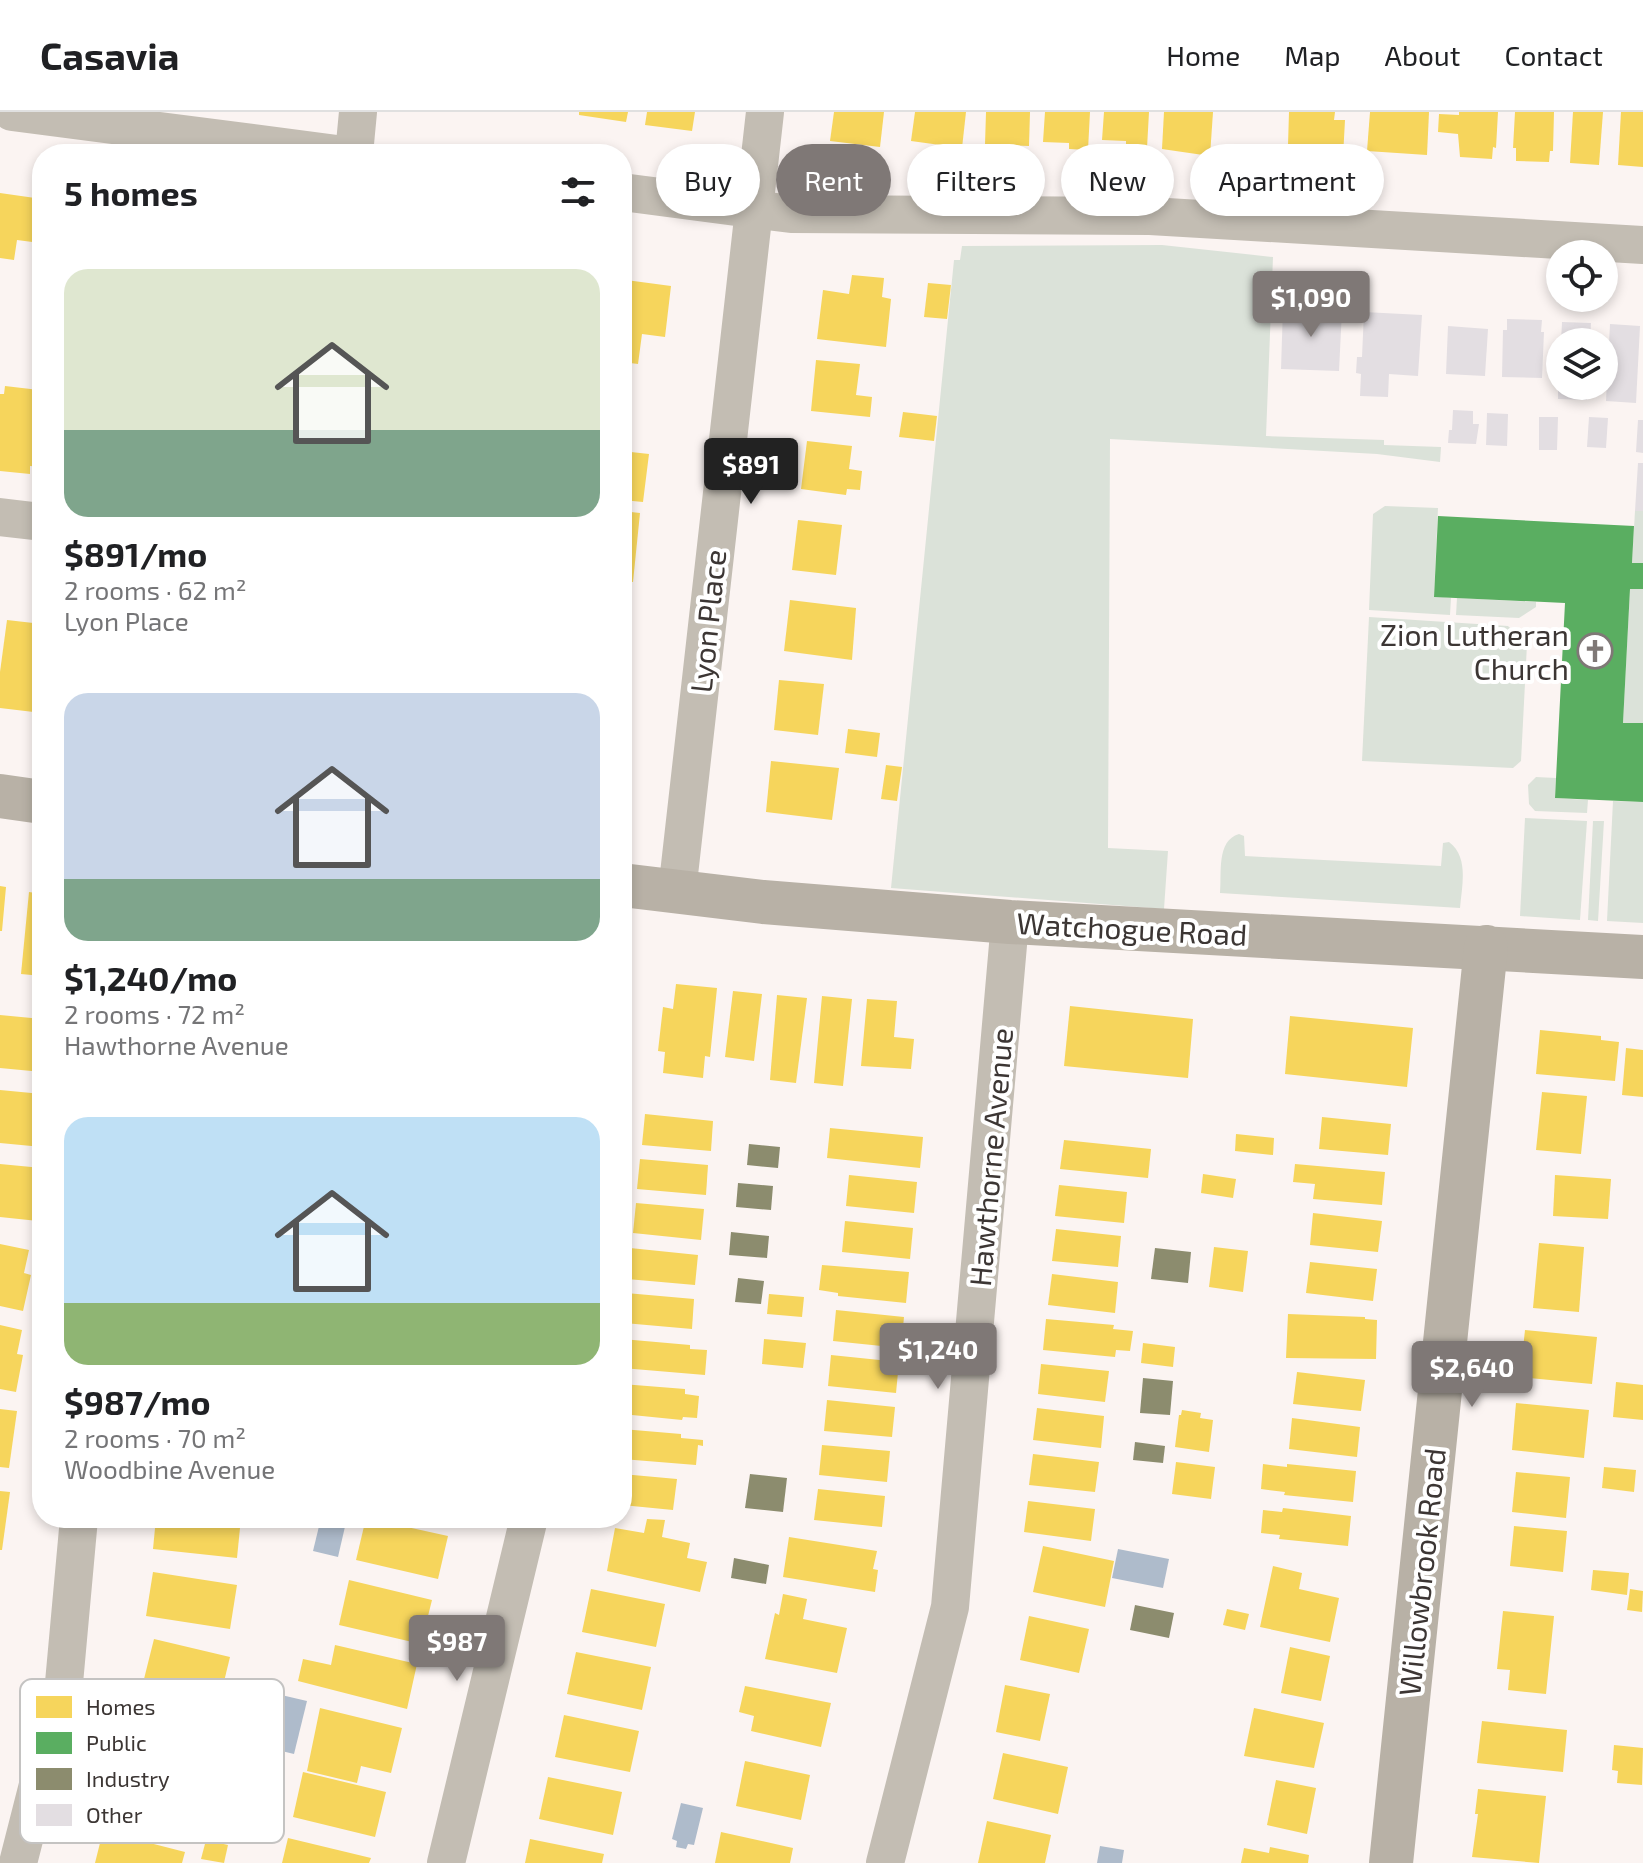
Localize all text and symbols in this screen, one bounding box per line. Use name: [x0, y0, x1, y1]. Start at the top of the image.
text: Casavia: [40, 32, 179, 78]
text: Home: [1166, 38, 1240, 72]
text: Map: [1284, 38, 1341, 72]
text: About: [1385, 38, 1460, 72]
text: Contact: [1504, 38, 1603, 72]
chip: Buy: [656, 144, 760, 216]
chip: Rent: [776, 144, 891, 216]
chip: Filters: [907, 144, 1045, 216]
chip: New: [1061, 144, 1174, 216]
chip: Apartment: [1190, 144, 1384, 216]
icon: filters: [556, 170, 600, 214]
text: 5 homes: [64, 172, 198, 213]
map controls: [1546, 240, 1618, 400]
button: locate: [1546, 240, 1618, 312]
pin: $1,090: [1246, 271, 1376, 339]
text: $1,090: [1271, 281, 1351, 312]
icon: home: [260, 321, 404, 465]
button: layers: [1546, 328, 1618, 400]
pin: $891: [704, 438, 798, 506]
text: $891: [722, 448, 780, 479]
text: $891/mo: [64, 533, 207, 574]
street label: Lyon Place: [682, 548, 732, 694]
text: 2 rooms · 62 m²: [64, 574, 247, 605]
text: Lyon Place: [64, 605, 189, 636]
place label: Zion Lutheran Church: [1380, 616, 1569, 686]
church icon: Zion Lutheran Church: [1576, 632, 1614, 670]
icon: home: [260, 745, 404, 889]
street label: Watchogue Road: [1016, 904, 1248, 952]
text: $1,240/mo: [64, 957, 237, 998]
text: 2 rooms · 72 m²: [64, 998, 245, 1029]
street label: Hawthorne Avenue: [961, 1026, 1019, 1288]
text: Hawthorne Avenue: [64, 1029, 289, 1060]
icon: home: [260, 1169, 404, 1313]
pin: $1,240: [873, 1323, 1003, 1391]
text: $1,240: [898, 1333, 978, 1364]
pin: $2,640: [1407, 1341, 1537, 1409]
text: $2,640: [1430, 1351, 1514, 1382]
text: $987/mo: [64, 1381, 211, 1422]
text: 2 rooms · 70 m²: [64, 1422, 246, 1453]
street label: Willowbrook Road: [1390, 1446, 1452, 1698]
text: Woodbine Avenue: [64, 1453, 275, 1484]
pin: $987: [410, 1615, 504, 1683]
text: $987: [427, 1625, 487, 1656]
legend: [20, 1679, 284, 1843]
text: Homes: [86, 1693, 155, 1719]
text: Public: [86, 1729, 147, 1755]
text: Industry: [86, 1765, 170, 1791]
text: Other: [86, 1801, 143, 1827]

